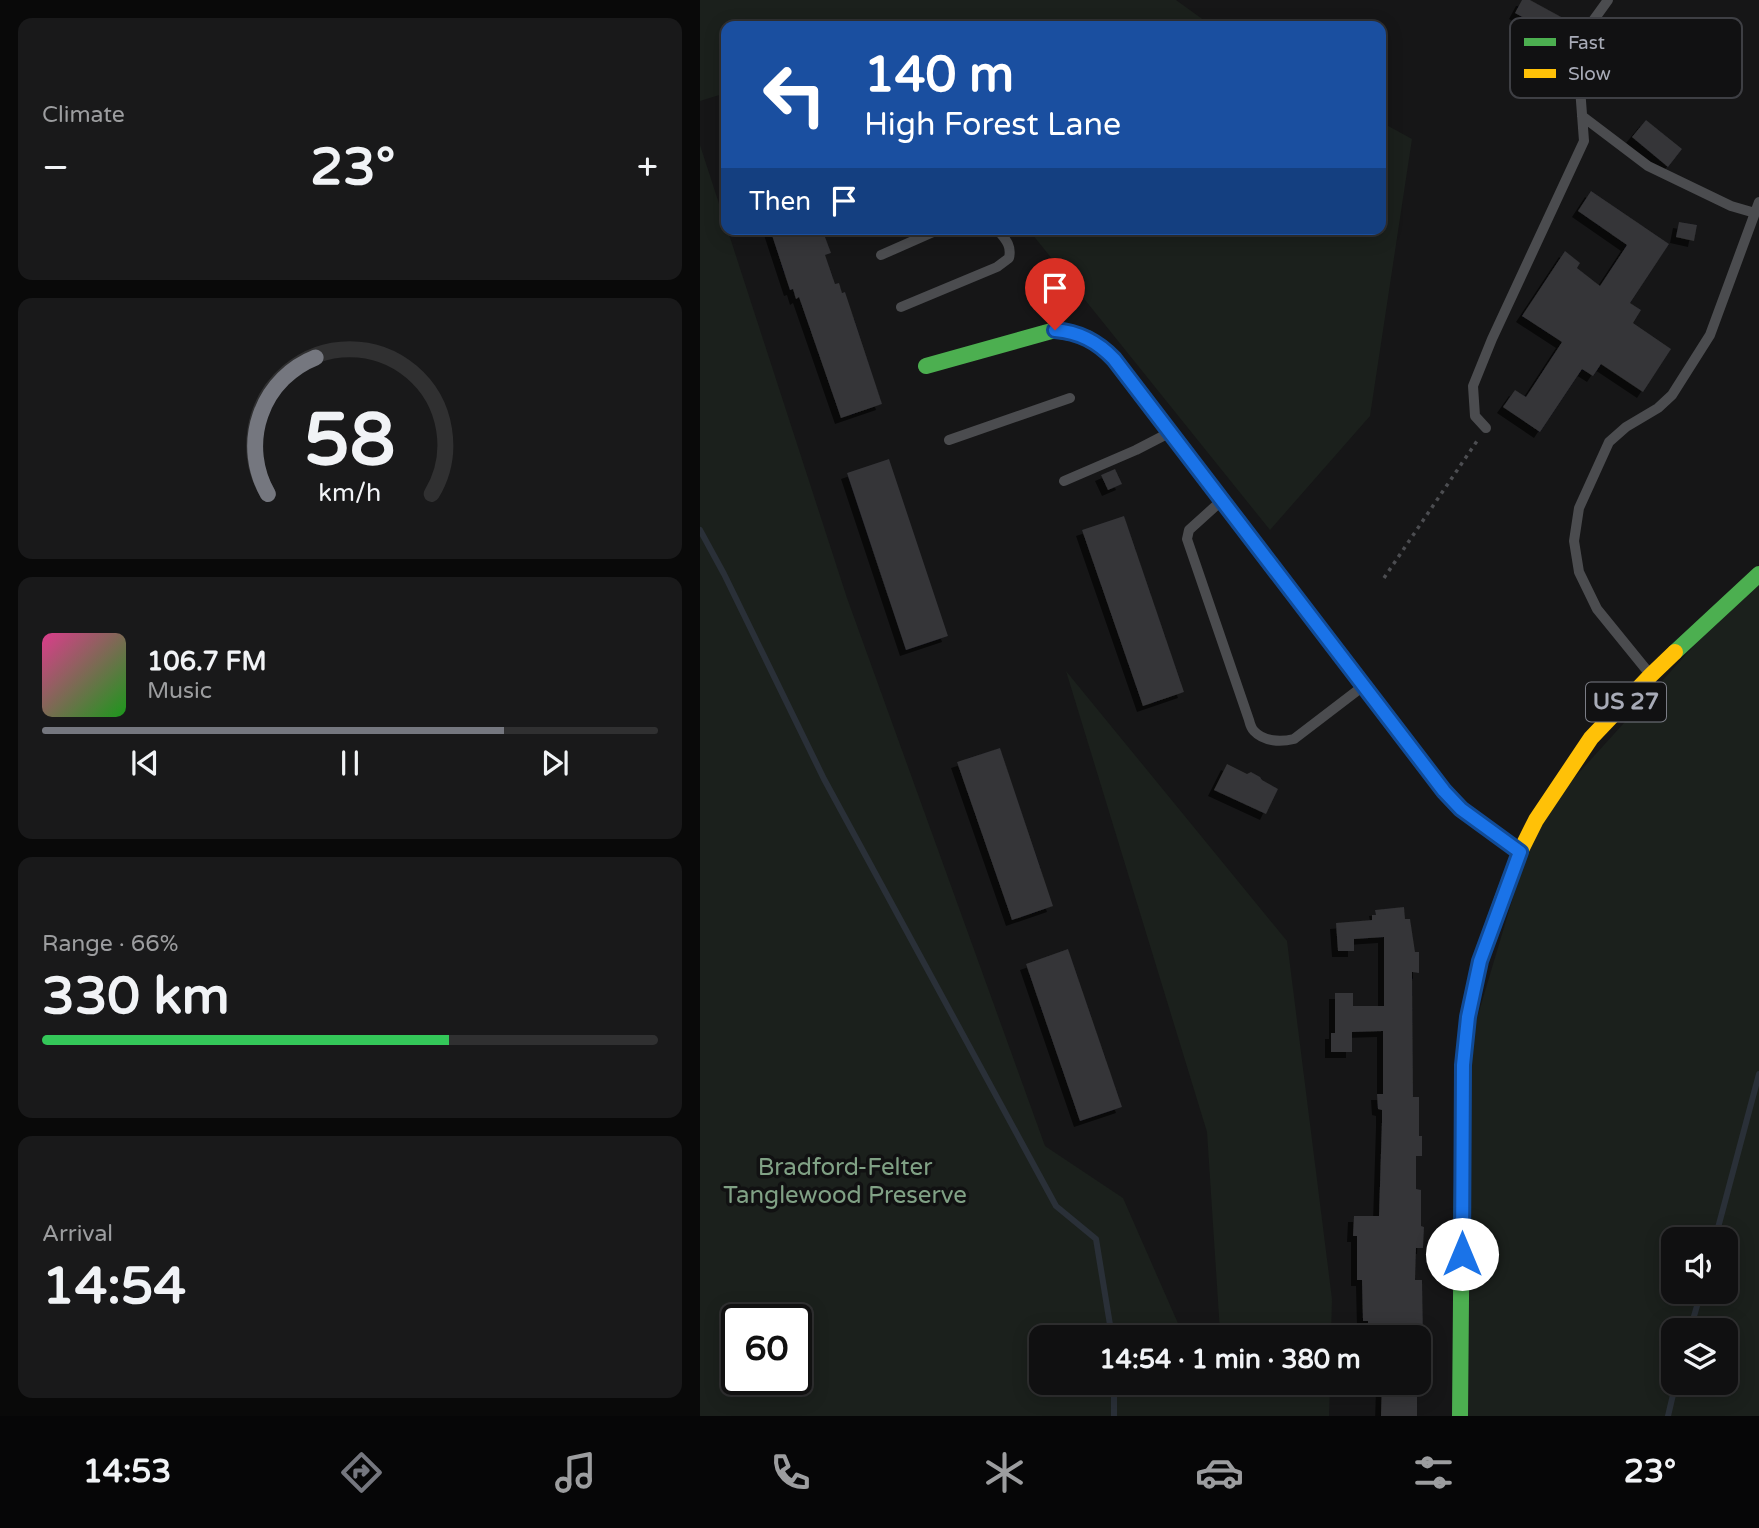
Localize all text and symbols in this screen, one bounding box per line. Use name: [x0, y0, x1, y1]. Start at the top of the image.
legend: [1510, 18, 1742, 98]
text: Fast: [1568, 32, 1605, 54]
text: 140 m: [864, 46, 1014, 105]
icon: left: [749, 49, 840, 140]
text: Slow: [1568, 63, 1611, 85]
text: Climate: [42, 101, 125, 129]
text: High Forest Lane: [864, 106, 1121, 144]
text: 23°: [310, 136, 395, 199]
text: −: [42, 145, 69, 191]
text: +: [637, 145, 658, 191]
icon: arrive: [825, 182, 863, 220]
text: Then: [749, 186, 811, 217]
pin: [1025, 258, 1085, 330]
icon: arrive: [1036, 269, 1074, 307]
text: 58: [304, 398, 396, 486]
text: km/h: [319, 478, 381, 508]
text: 106.7 FM: [147, 646, 267, 677]
text: Music: [147, 677, 212, 705]
road number: US 27: [1586, 682, 1666, 722]
icon: previous: [126, 744, 164, 782]
icon: pause: [331, 744, 369, 782]
icon: next: [536, 744, 574, 782]
text: Range · 66%: [42, 930, 178, 958]
text: 330 km: [42, 965, 230, 1028]
park label: Bradford-Felter Tanglewood Preserve: [723, 1153, 967, 1210]
position arrow: [1425, 1217, 1499, 1291]
text: Arrival: [42, 1220, 113, 1248]
map controls: [1661, 1227, 1738, 1395]
button: sound: [1661, 1227, 1738, 1304]
text: 14:54: [42, 1255, 186, 1318]
speed limit sign: 60: [721, 1304, 812, 1395]
button: layers: [1661, 1318, 1738, 1395]
text: 14:54 · 1 min · 380 m: [1099, 1344, 1361, 1375]
icon: directions: [337, 1448, 386, 1497]
icon: music: [551, 1448, 600, 1497]
icon: phone: [766, 1448, 815, 1497]
icon: climate: [980, 1448, 1029, 1497]
icon: car: [1195, 1448, 1244, 1497]
icon: filters: [1409, 1448, 1458, 1497]
text: 14:53: [83, 1453, 171, 1491]
text: 23°: [1624, 1453, 1676, 1491]

